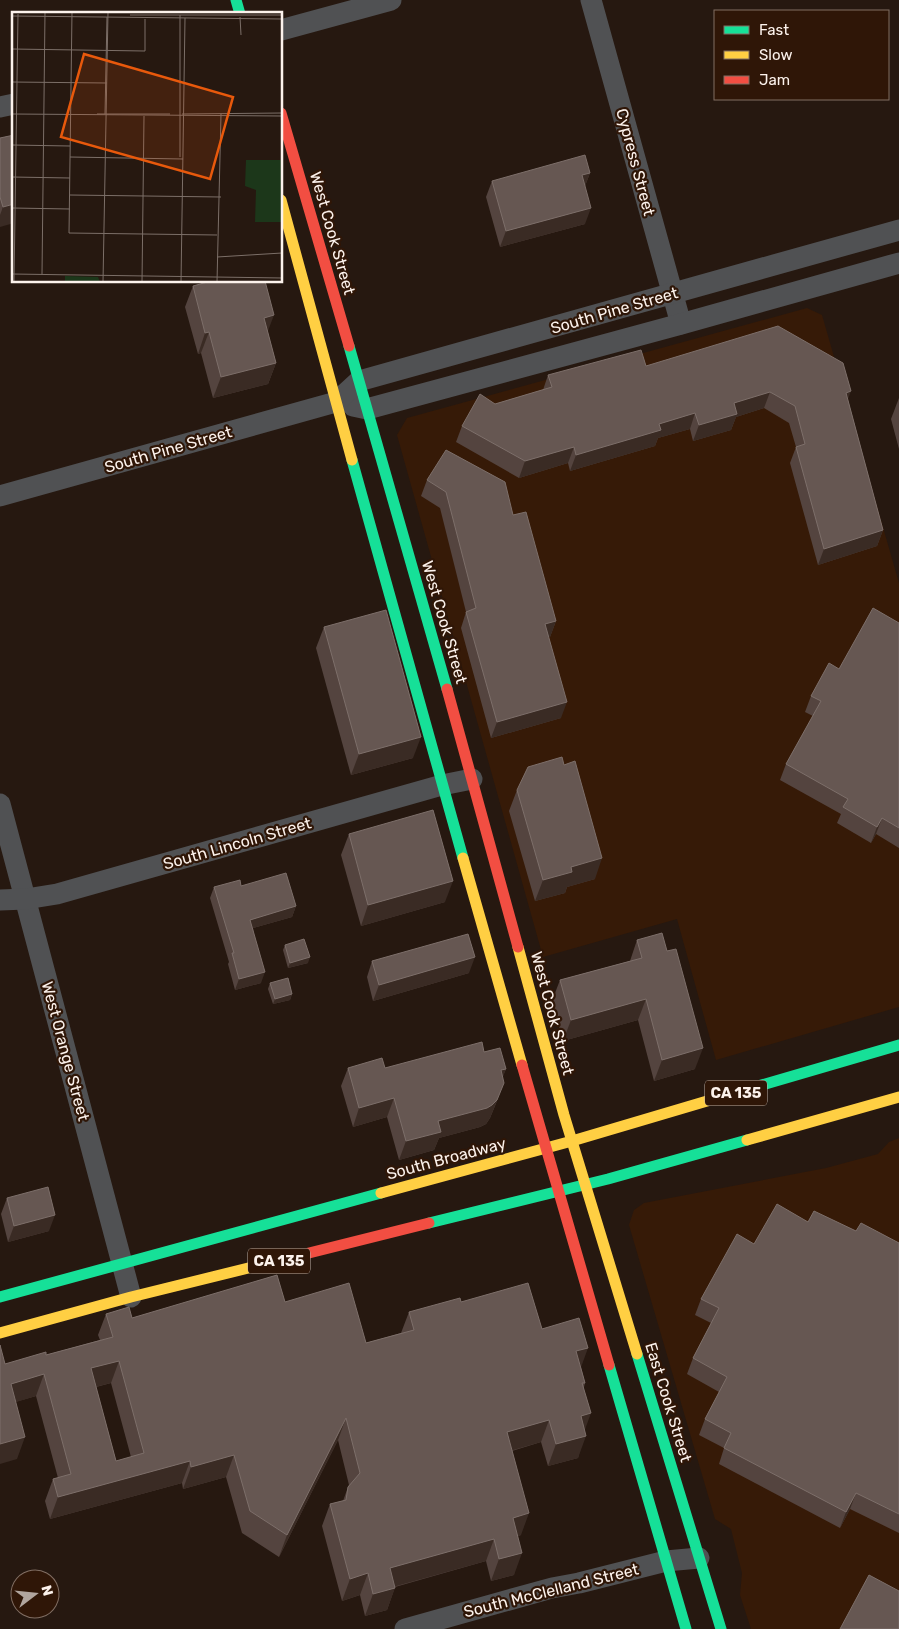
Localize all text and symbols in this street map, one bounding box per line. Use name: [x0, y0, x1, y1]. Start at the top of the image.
legend: [714, 10, 889, 100]
inset map: [12, 12, 282, 282]
text: Fast: [759, 21, 789, 39]
text: Slow: [759, 46, 792, 64]
text: Jam: [759, 71, 790, 89]
street label: Cypress Street: [612, 106, 659, 218]
street label: West Cook Street: [306, 169, 359, 297]
street label: South Pine Street: [548, 283, 680, 338]
street label: South Pine Street: [102, 422, 234, 477]
street label: West Cook Street: [418, 558, 471, 686]
street label: South Lincoln Street: [161, 813, 313, 874]
street label: West Cook Street: [527, 949, 578, 1077]
street label: West Orange Street: [38, 979, 93, 1123]
road number: CA 135: [705, 1080, 767, 1106]
street label: South Broadway: [384, 1133, 508, 1184]
road number: CA 135: [248, 1248, 310, 1274]
street label: East Cook Street: [641, 1340, 696, 1464]
street label: South McClelland Street: [462, 1560, 641, 1621]
north arrow: [10, 1569, 60, 1619]
text: N: [37, 1583, 57, 1598]

